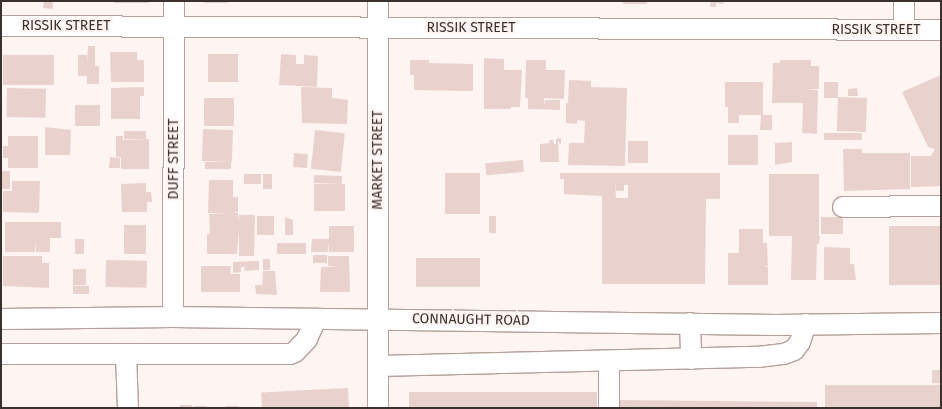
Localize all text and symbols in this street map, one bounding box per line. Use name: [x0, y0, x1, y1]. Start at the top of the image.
street label: RISSIK STREET: [21, 18, 111, 34]
street label: RISSIK STREET: [426, 20, 516, 36]
street label: RISSIK STREET: [831, 22, 921, 38]
street label: MARKET STREET: [370, 110, 386, 210]
street label: DUFF STREET: [166, 119, 182, 199]
street label: CONNAUGHT ROAD: [412, 311, 530, 329]

